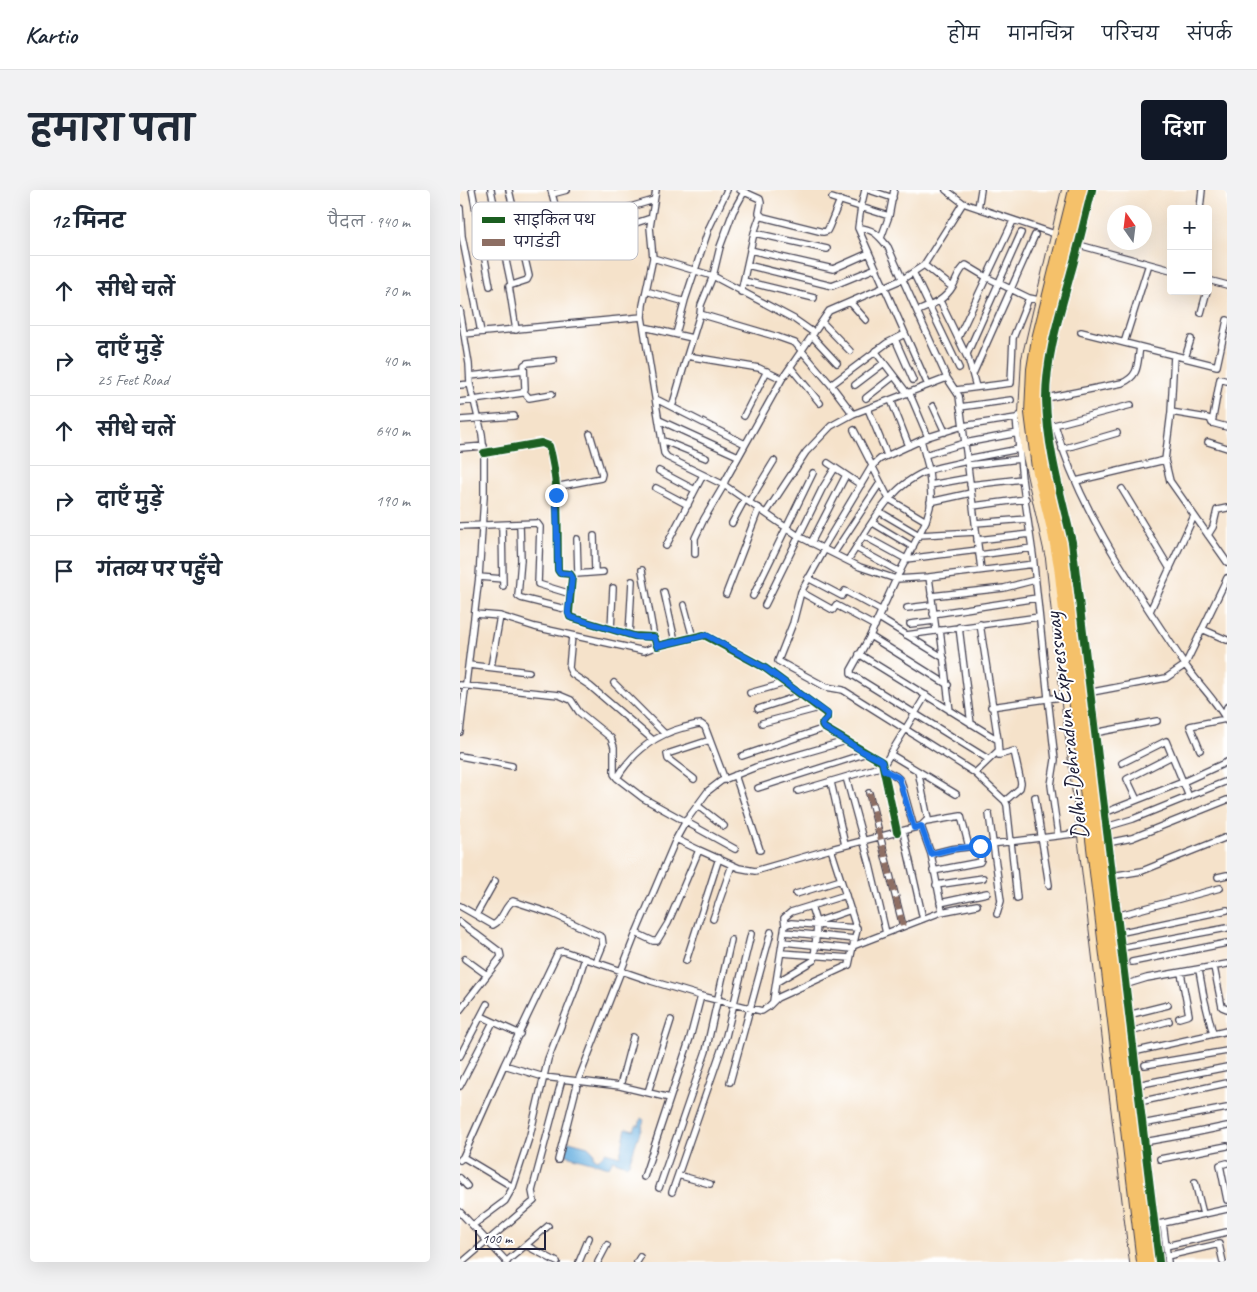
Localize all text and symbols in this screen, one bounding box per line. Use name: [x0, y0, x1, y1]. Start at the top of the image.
text: Kartio: [25, 20, 77, 50]
text: होम: [948, 23, 980, 45]
text: मानचित्र: [1008, 23, 1074, 45]
text: परिचय: [1102, 23, 1159, 45]
text: संपर्क: [1187, 23, 1232, 45]
button: दिशा: [1141, 100, 1227, 160]
text: हमारा पता: [30, 106, 194, 151]
legend: [472, 202, 638, 260]
north arrow: [1107, 205, 1152, 250]
map controls: [1167, 205, 1212, 295]
button: +: [1167, 205, 1212, 250]
text: 12 मिनट: [50, 208, 125, 234]
text: साइकिल पथ: [513, 209, 596, 229]
text: पैदल · 940 m: [328, 212, 410, 232]
text: पगडंडी: [513, 231, 561, 251]
button: −: [1167, 250, 1212, 295]
icon: ahead: [50, 277, 78, 305]
text: सीधे चलें: [97, 278, 175, 302]
text: 70 m: [383, 281, 410, 301]
text: दाएँ मुड़ें: [97, 338, 163, 362]
icon: right: [50, 347, 78, 375]
text: 40 m: [383, 351, 410, 371]
text: 25 Feet Road: [97, 370, 169, 390]
icon: ahead: [50, 417, 78, 445]
text: सीधे चलें: [97, 418, 175, 442]
text: 640 m: [376, 421, 410, 441]
route end: [545, 484, 568, 507]
icon: right: [50, 487, 78, 515]
text: दाएँ मुड़ें: [97, 488, 163, 512]
text: 190 m: [376, 491, 410, 511]
icon: arrive: [50, 557, 78, 585]
text: गंतव्य पर पहुँचे: [97, 558, 222, 582]
street label: Delhi-Dehradun Expressway: [1037, 609, 1095, 841]
route start: [969, 835, 992, 858]
scale bar: [475, 1227, 546, 1250]
text: 100 m: [482, 1230, 512, 1247]

